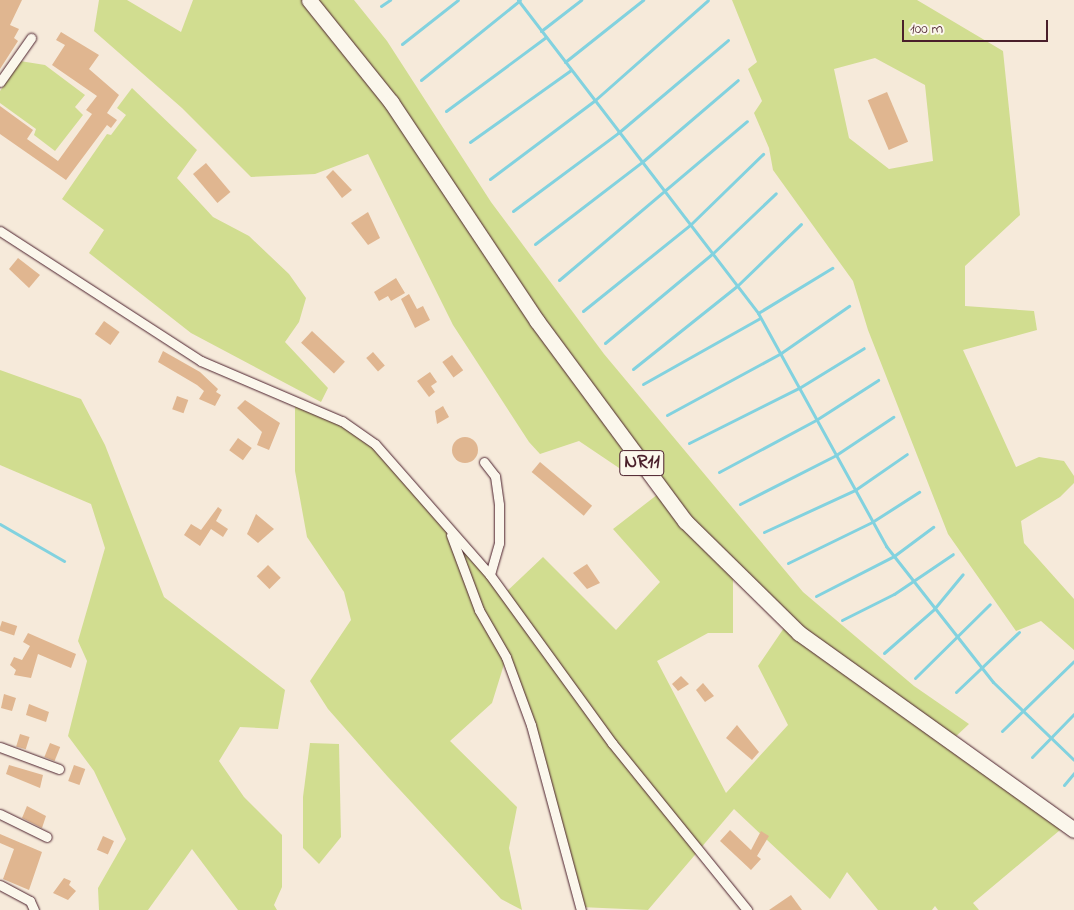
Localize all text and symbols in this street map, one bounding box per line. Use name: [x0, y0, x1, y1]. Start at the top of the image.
scale bar: [904, 10, 1050, 42]
text: 100 m: [910, 18, 943, 40]
road number: NR11: [618, 446, 666, 479]

